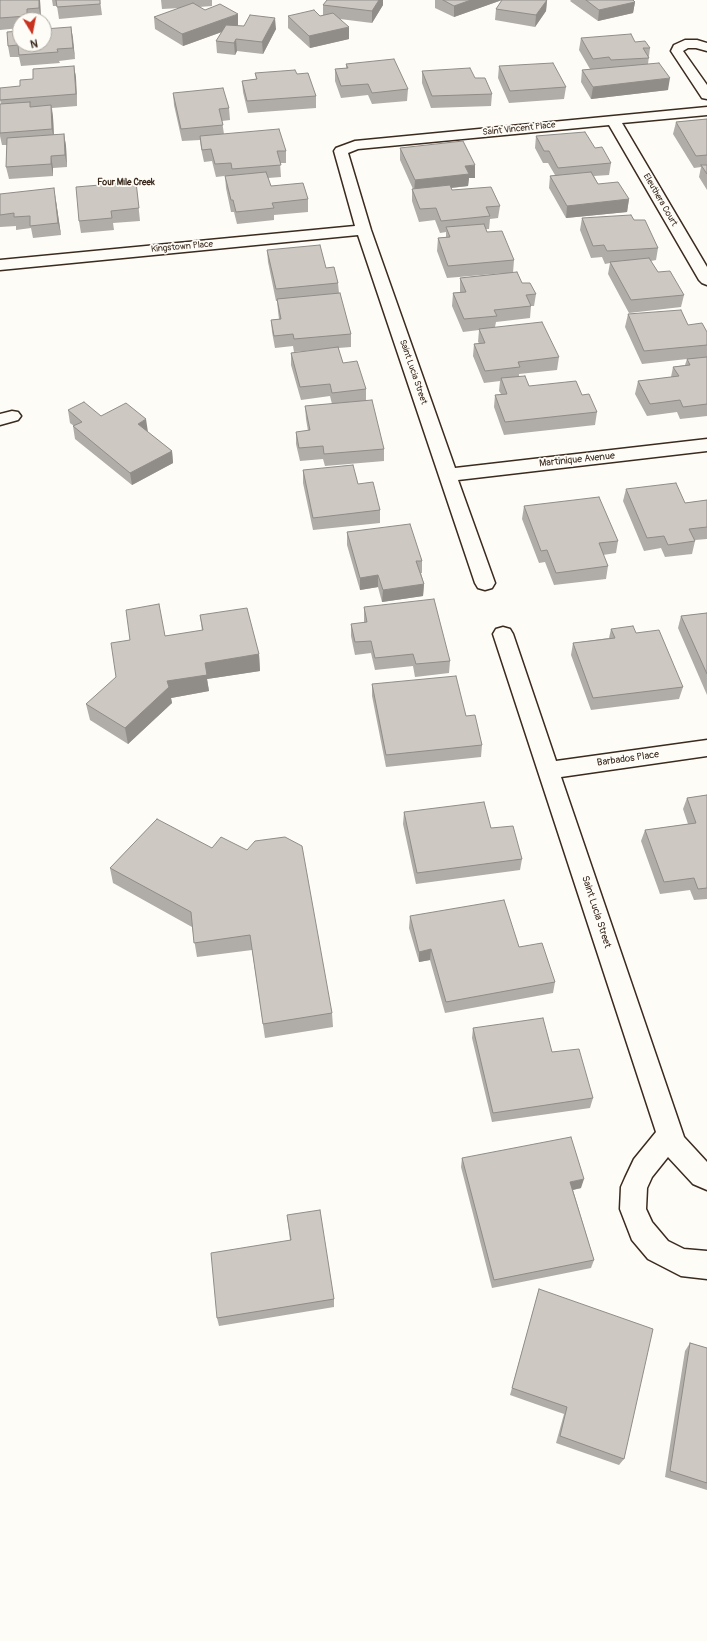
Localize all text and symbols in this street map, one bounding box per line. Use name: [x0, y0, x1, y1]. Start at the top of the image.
north arrow: [12, 12, 52, 52]
text: N: [29, 36, 39, 50]
street label: Saint Vincent Place: [482, 120, 556, 138]
street label: Eleuthera Court: [641, 172, 679, 228]
district label: Four Mile Creek: [97, 178, 155, 188]
street label: Kingstown Place: [150, 239, 214, 255]
street label: Saint Lucia Street: [397, 338, 429, 406]
street label: Martinique Avenue: [539, 450, 615, 470]
street label: Barbados Place: [596, 749, 660, 769]
street label: Saint Lucia Street: [579, 874, 613, 950]

